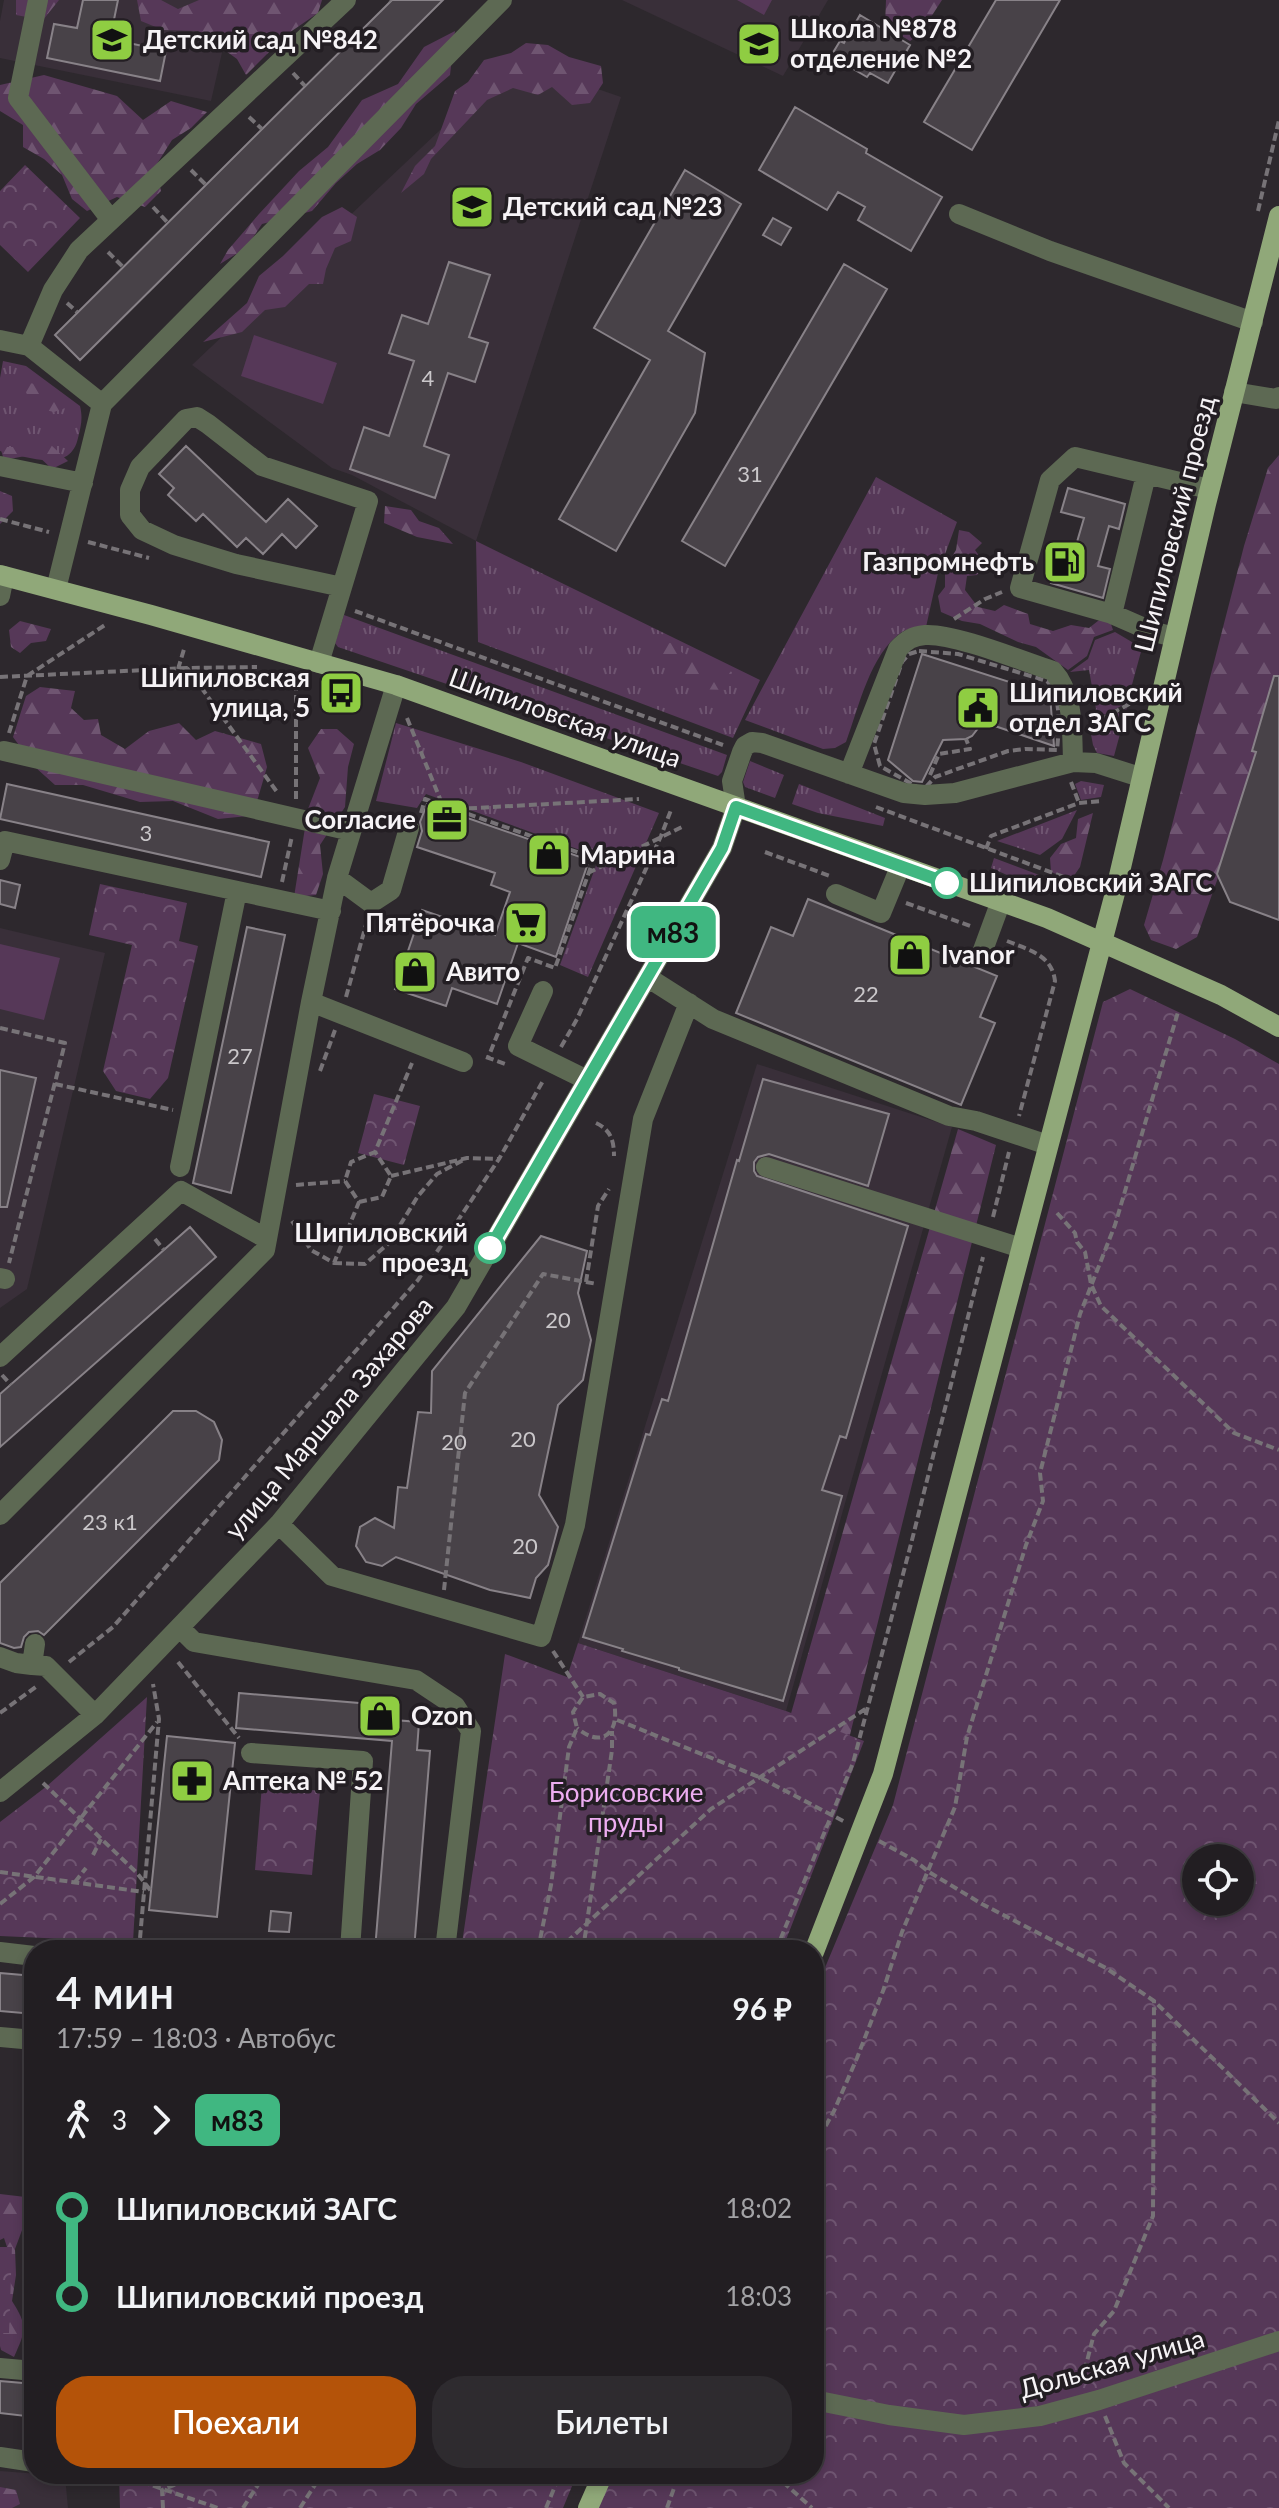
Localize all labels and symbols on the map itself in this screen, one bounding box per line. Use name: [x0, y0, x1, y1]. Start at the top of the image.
place label: Школа №878 отделение №2: [790, 12, 972, 74]
school or university icon: Детский сад №842: [88, 16, 136, 64]
school or university icon: Школа №878 отделение №2: [735, 20, 783, 68]
place label: Детский сад №842: [143, 23, 378, 55]
school or university icon: Детский сад №23: [448, 183, 496, 231]
place label: Детский сад №23: [503, 190, 723, 222]
house number: 4: [422, 364, 435, 391]
street label: Шипиловский проезд: [1127, 392, 1221, 655]
house number: 31: [737, 460, 763, 487]
fuel station icon: Газпромнефть: [1041, 538, 1089, 586]
place label: Газпромнефть: [862, 545, 1034, 577]
street label: Шипиловская улица: [445, 660, 686, 774]
place label: Шипиловская улица, 5: [140, 661, 310, 723]
bus stop icon: Шипиловская улица, 5: [317, 669, 365, 717]
place label: Шипиловский отдел ЗАГС: [1009, 676, 1183, 738]
public building icon: Шипиловский отдел ЗАГС: [954, 684, 1002, 732]
office icon: Согласие: [423, 796, 471, 844]
place label: Согласие: [304, 803, 416, 835]
house number: 3: [140, 819, 152, 846]
shop icon: Марина: [525, 831, 573, 879]
place label: Марина: [580, 838, 675, 870]
place label: Шипиловский ЗАГС: [969, 866, 1213, 898]
marker: Шипиловский ЗАГС: [932, 868, 962, 898]
supermarket icon: Пятёрочка: [502, 899, 550, 947]
place label: Пятёрочка: [365, 906, 495, 938]
line badge: м83: [627, 906, 719, 958]
shop icon: Ivanor: [886, 931, 934, 979]
place label: Ivanor: [941, 938, 1015, 970]
shop icon: Авито: [391, 948, 439, 996]
place label: Авито: [445, 955, 520, 987]
house number: 22: [853, 980, 879, 1007]
house number: 27: [227, 1042, 253, 1069]
place label: Шипиловский проезд: [294, 1216, 469, 1278]
marker: Шипиловский проезд: [475, 1233, 505, 1263]
street label: улица Маршала Захарова: [217, 1290, 439, 1545]
house number: 20: [545, 1306, 571, 1333]
house number: 20: [510, 1425, 536, 1452]
house number: 20: [441, 1428, 467, 1455]
house number: 23 к1: [82, 1508, 138, 1535]
house number: 20: [512, 1532, 538, 1559]
shop icon: Ozon: [356, 1692, 404, 1740]
place label: Ozon: [411, 1699, 473, 1731]
pharmacy icon: Аптека № 52: [168, 1757, 216, 1805]
place label: Аптека № 52: [222, 1764, 383, 1796]
park label: Борисовские пруды: [549, 1776, 703, 1838]
street label: Дольская улица: [1016, 2321, 1208, 2405]

